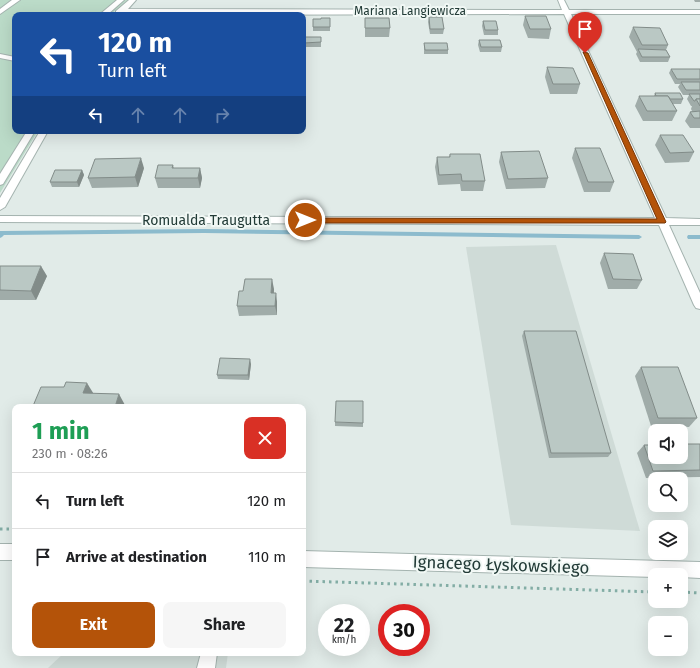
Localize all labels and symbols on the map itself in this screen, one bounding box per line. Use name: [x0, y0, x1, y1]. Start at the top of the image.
street label: Mariana Langiewicza: [354, 4, 466, 18]
pin: [568, 12, 602, 53]
position arrow: [284, 199, 326, 241]
street label: Romualda Traugutta: [142, 212, 270, 229]
street label: Ignacego Łyskowskiego: [412, 551, 590, 579]
speed limit sign: 30: [378, 604, 430, 656]

